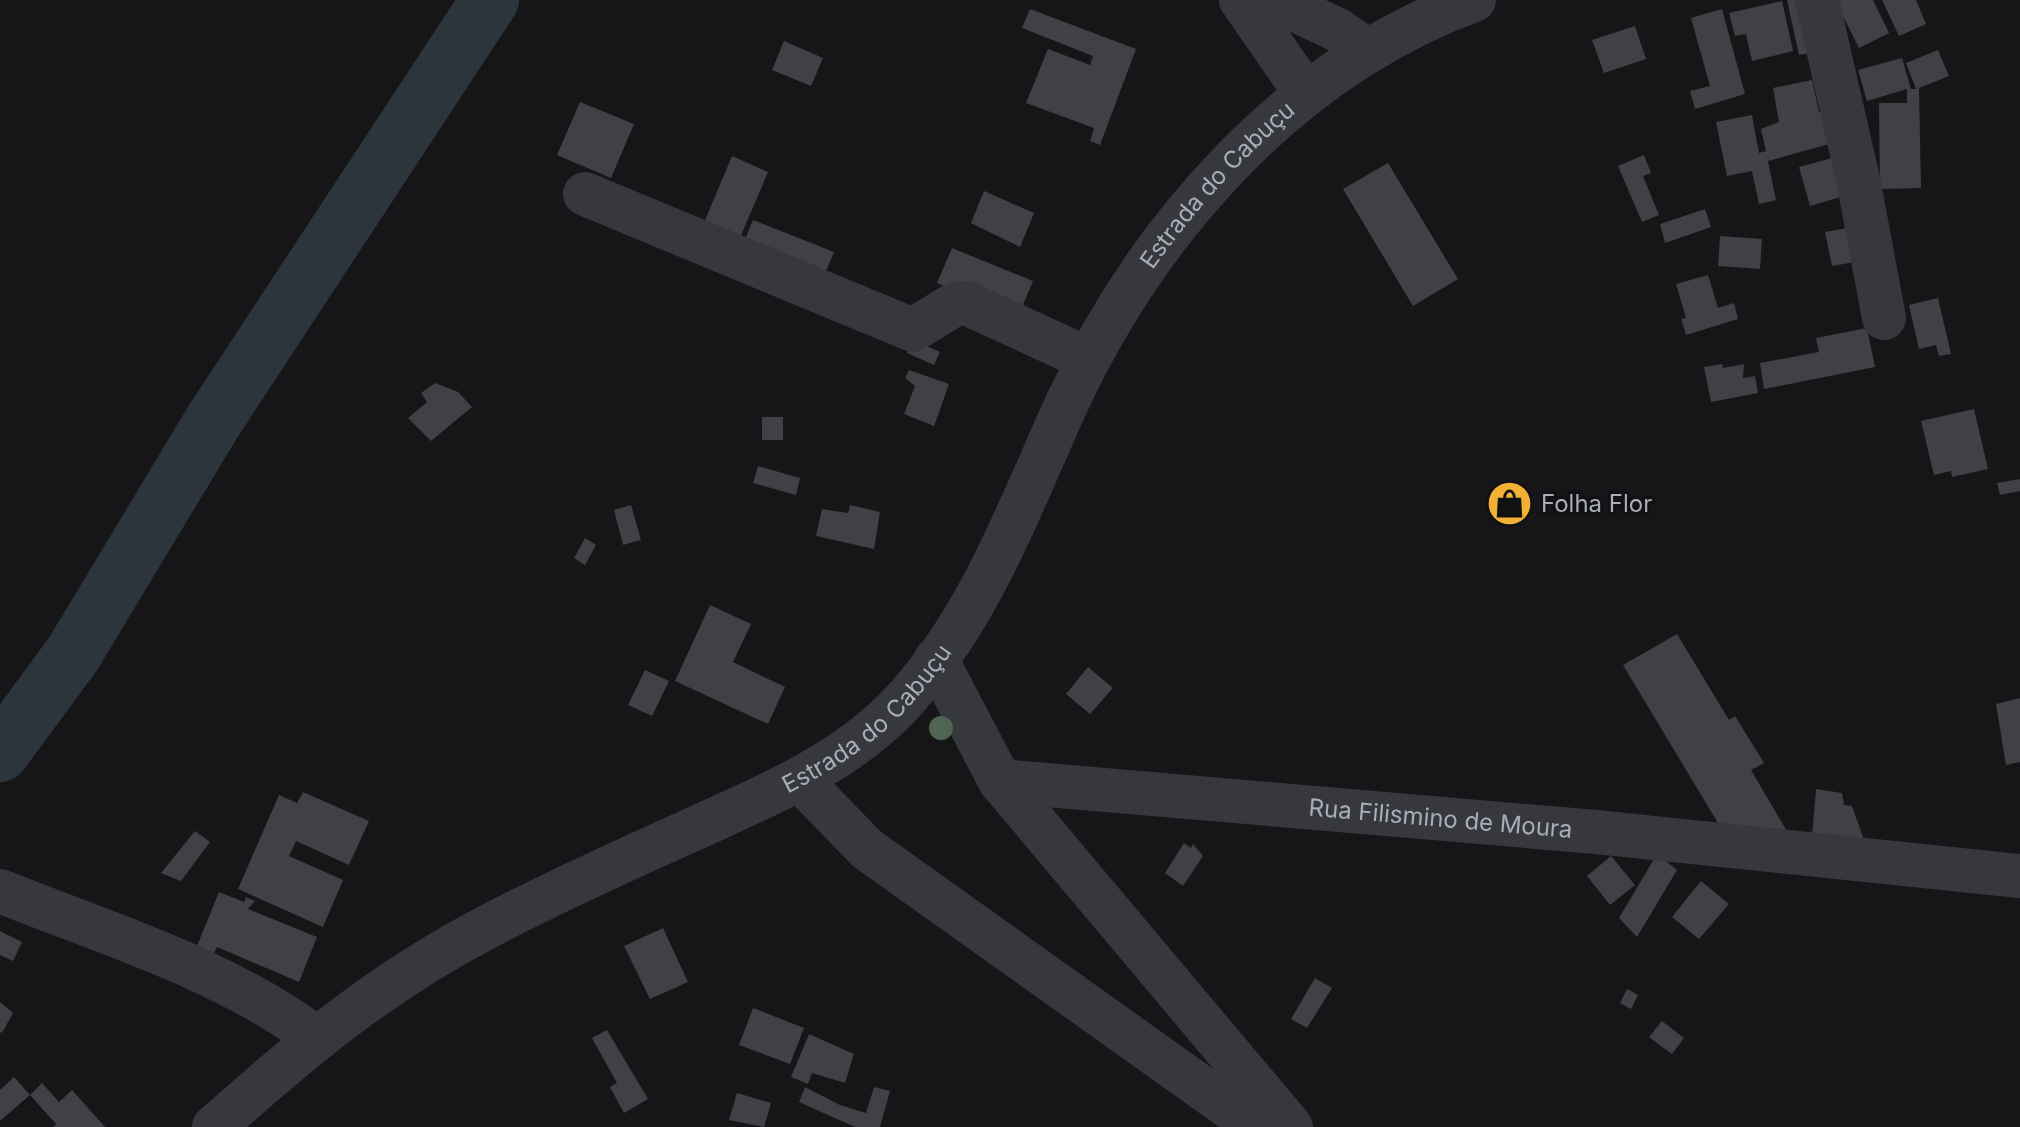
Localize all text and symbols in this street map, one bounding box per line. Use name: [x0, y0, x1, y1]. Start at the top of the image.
street label: Estrada do Cabuçu: [1134, 95, 1300, 274]
shop icon: Folha Flor: [1486, 480, 1534, 528]
place label: Folha Flor: [1541, 489, 1652, 518]
street label: Estrada do Cabuçu: [777, 639, 957, 799]
street label: Rua Filismino de Moura: [1308, 792, 1574, 844]

